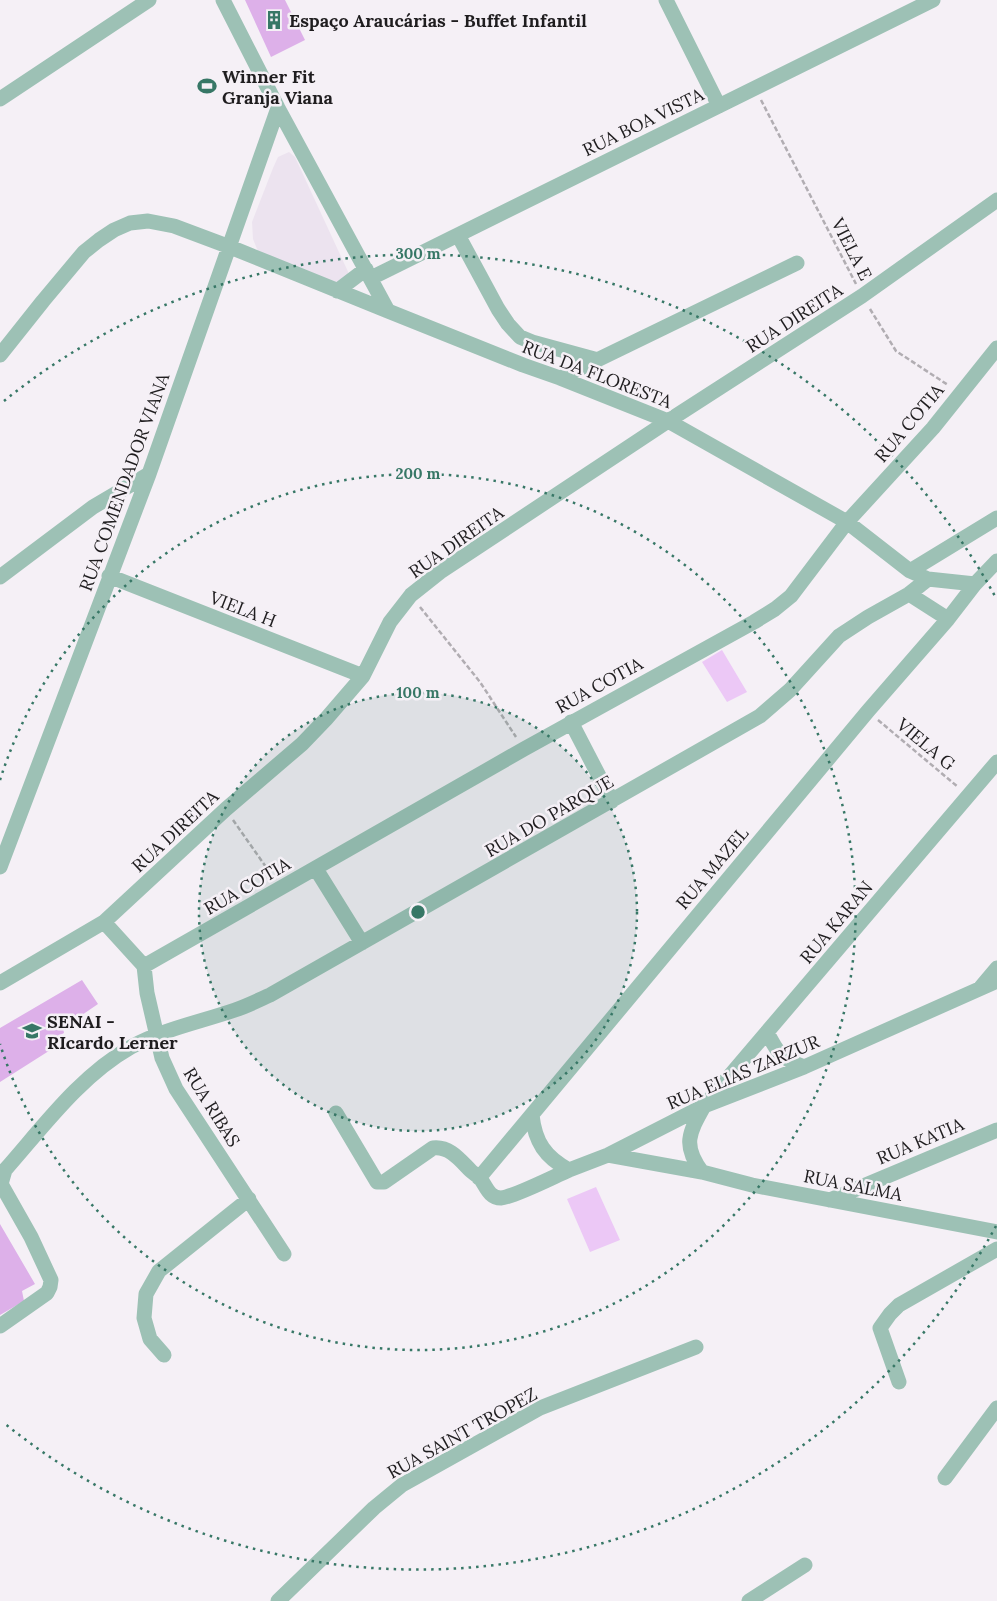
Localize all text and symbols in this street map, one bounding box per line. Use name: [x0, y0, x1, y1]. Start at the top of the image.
building icon: Espaço Araucárias - Buffet Infantil: [263, 9, 285, 31]
place label: Espaço Araucárias - Buffet Infantil: [289, 9, 587, 32]
place label: Winner Fit Granja Viana: [222, 65, 334, 109]
sports icon: Winner Fit Granja Viana: [196, 75, 218, 97]
street label: RUA BOA VISTA: [579, 82, 708, 161]
street label: VIELA E: [826, 213, 877, 284]
text: 300 m: [395, 244, 441, 263]
street label: RUA DIREITA: [741, 278, 847, 358]
street label: RUA DA FLORESTA: [519, 335, 676, 413]
street label: RUA COMENDADOR VIANA: [74, 369, 174, 594]
street label: RUA COTIA: [869, 378, 949, 467]
text: 200 m: [396, 464, 441, 483]
street label: RUA DIREITA: [404, 500, 508, 583]
street label: VIELA H: [205, 585, 280, 632]
street label: RUA COTIA: [552, 651, 647, 718]
text: 100 m: [397, 683, 440, 702]
street label: VIELA G: [891, 712, 960, 775]
street label: RUA DO PARQUE: [481, 770, 617, 862]
street label: RUA DIREITA: [127, 784, 224, 877]
street label: RUA MAZEL: [671, 822, 754, 914]
street label: RUA COTIA: [200, 852, 295, 920]
street label: RUA KARAN: [795, 876, 877, 968]
centre of rings: [409, 903, 427, 921]
place label: SENAI - RIcardo Lerner: [47, 1010, 178, 1054]
school or university icon: SENAI - RIcardo Lerner: [21, 1020, 43, 1042]
street label: RUA ELIAS ZARZUR: [663, 1029, 823, 1115]
street label: RUA RIBAS: [178, 1063, 246, 1151]
street label: RUA KATIA: [873, 1112, 968, 1170]
street label: RUA SALMA: [802, 1164, 905, 1206]
street label: RUA SAINT TROPEZ: [383, 1382, 541, 1484]

